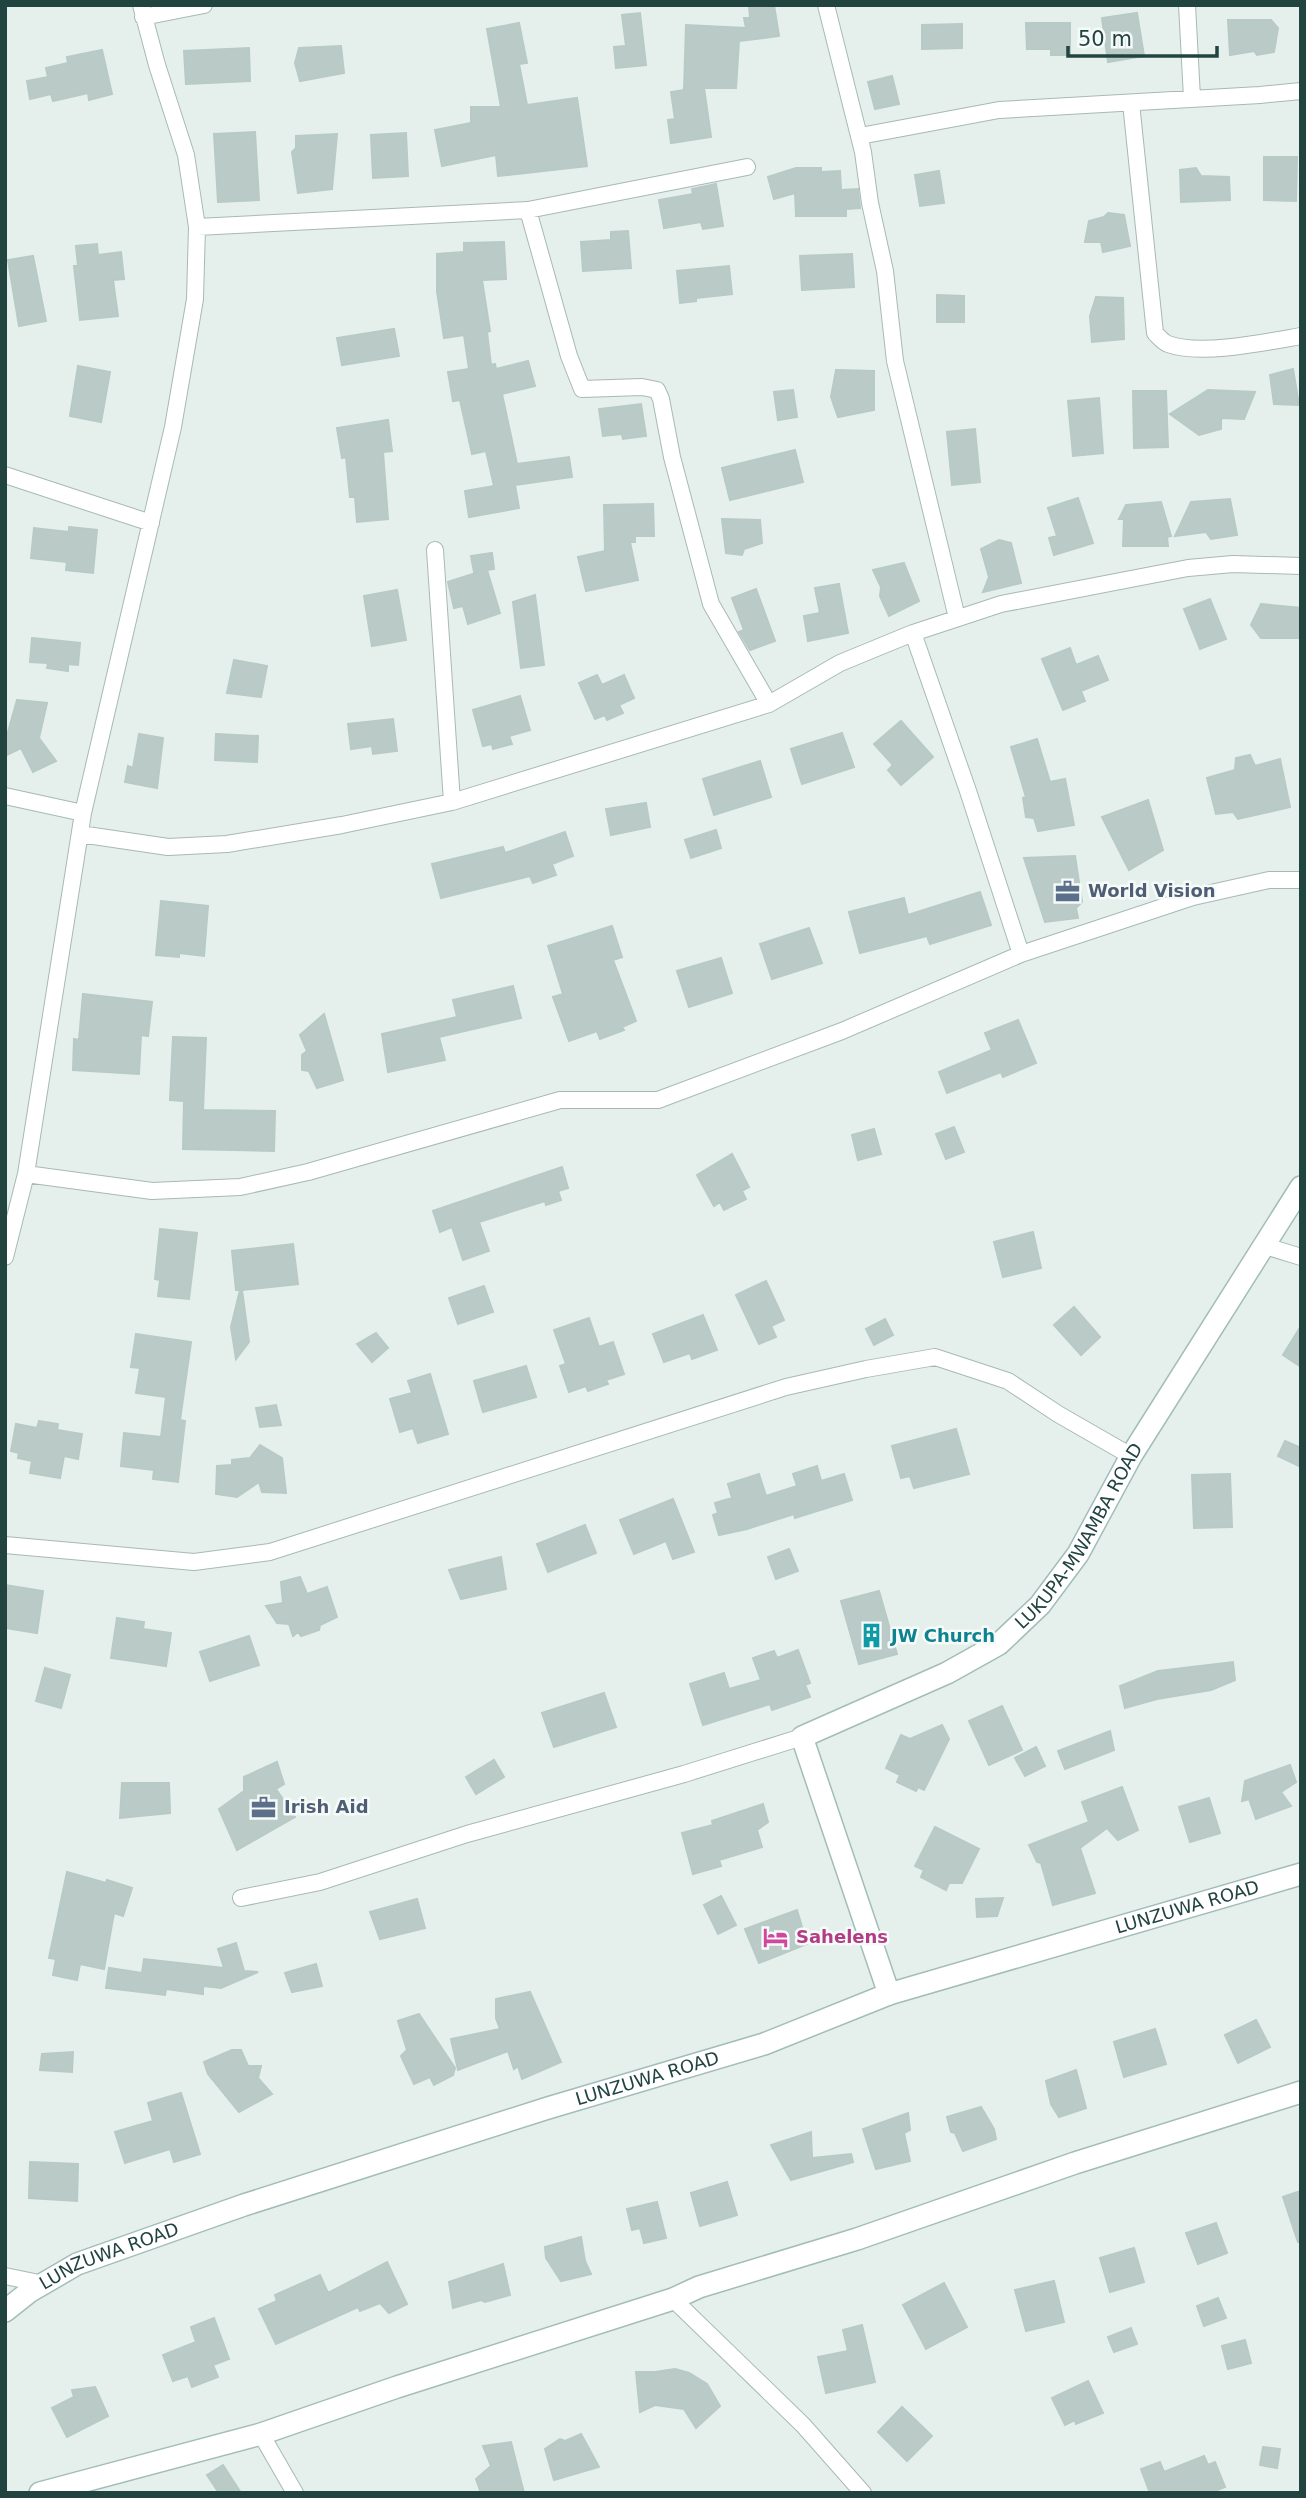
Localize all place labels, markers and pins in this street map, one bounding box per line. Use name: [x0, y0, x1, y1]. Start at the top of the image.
office icon: World Vision: [1054, 877, 1082, 905]
place label: World Vision: [1088, 880, 1216, 901]
building icon: JW Church: [857, 1622, 885, 1650]
place label: JW Church: [889, 1625, 995, 1646]
office icon: Irish Aid: [250, 1793, 278, 1821]
place label: Irish Aid: [284, 1796, 369, 1817]
hotel icon: Sahelens: [762, 1923, 790, 1951]
place label: Sahelens: [796, 1926, 888, 1947]

